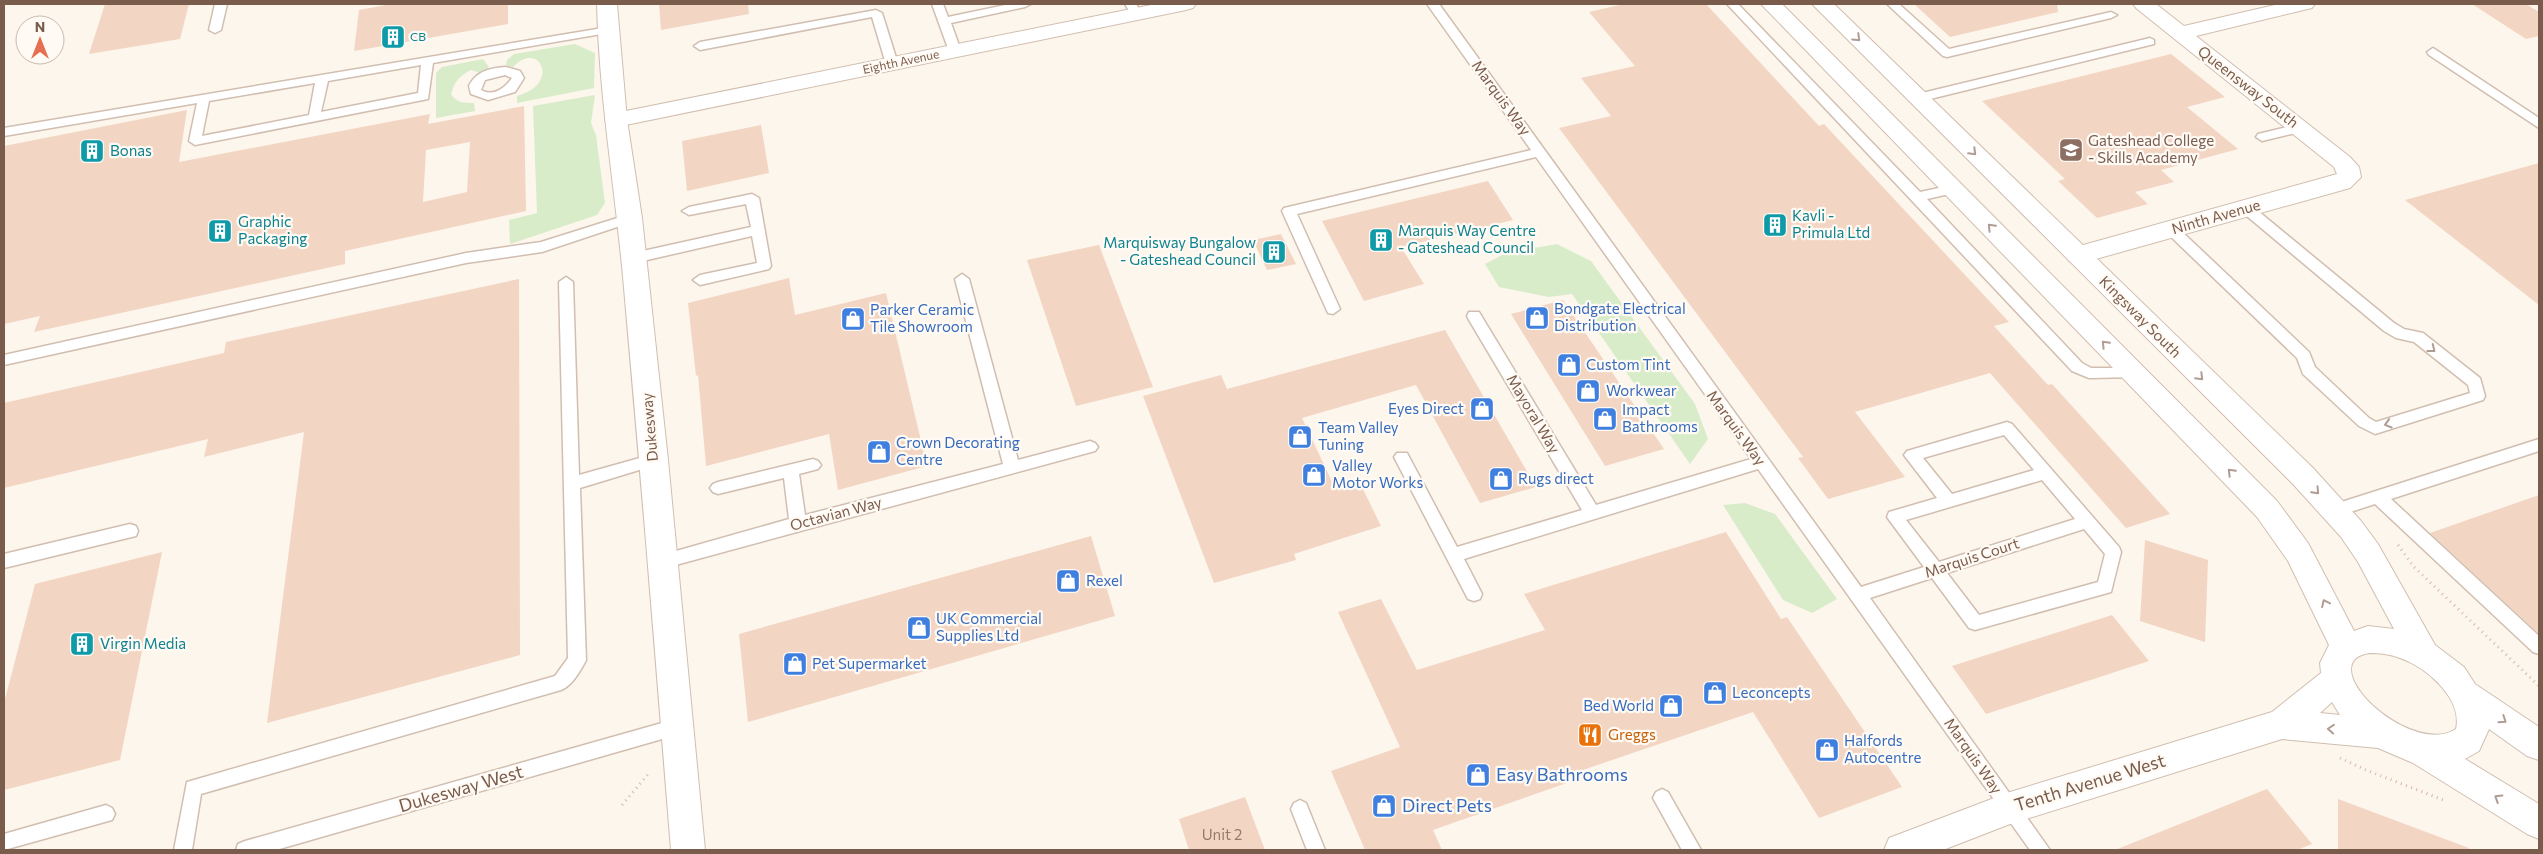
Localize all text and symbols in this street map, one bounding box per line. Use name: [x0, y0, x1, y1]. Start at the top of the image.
north arrow: [15, 15, 65, 65]
text: N: [35, 18, 45, 35]
building icon: CB: [380, 24, 406, 50]
place label: CB: [410, 29, 426, 43]
one-way arrow: [1851, 32, 1860, 41]
street label: Queensway South: [2195, 41, 2303, 131]
street label: Eighth Avenue: [861, 46, 940, 76]
street label: Marquis Way: [1469, 56, 1535, 139]
place label: Gateshead College - Skills Academy: [2088, 131, 2214, 166]
school or university icon: Gateshead College - Skills Academy: [2058, 137, 2084, 163]
building icon: Bonas: [79, 138, 105, 164]
place label: Bonas: [110, 141, 152, 159]
one-way arrow: [1967, 146, 1976, 155]
street label: Ninth Avenue: [2169, 195, 2262, 237]
place label: Kavli - Primula Ltd: [1792, 206, 1870, 241]
place label: Graphic Packaging: [238, 212, 307, 247]
building icon: Kavli - Primula Ltd: [1762, 212, 1788, 238]
building icon: Graphic Packaging: [207, 218, 233, 244]
place label: Marquis Way Centre - Gateshead Council: [1398, 221, 1536, 256]
one-way arrow: [1988, 224, 1997, 233]
building icon: Marquis Way Centre - Gateshead Council: [1368, 227, 1394, 253]
place label: Marquisway Bungalow - Gateshead Council: [1103, 233, 1256, 268]
building icon: Marquisway Bungalow - Gateshead Council: [1261, 239, 1287, 265]
street label: Kingsway South: [2096, 272, 2185, 361]
place label: Bondgate Electrical Distribution: [1554, 299, 1686, 334]
place label: Parker Ceramic Tile Showroom: [870, 300, 974, 335]
shop icon: Bondgate Electrical Distribution: [1524, 305, 1550, 331]
shop icon: Parker Ceramic Tile Showroom: [840, 306, 866, 332]
one-way arrow: [2102, 340, 2111, 349]
one-way arrow: [2426, 343, 2435, 351]
shop icon: Custom Tint: [1556, 352, 1582, 378]
place label: Custom Tint: [1586, 355, 1671, 373]
street label: Mayoral Way: [1503, 371, 1565, 456]
one-way arrow: [2195, 371, 2204, 380]
shop icon: Workwear: [1575, 378, 1601, 404]
place label: Workwear: [1606, 381, 1677, 399]
street label: Marquis Way: [1704, 386, 1770, 469]
street label: Dukesway: [637, 392, 661, 462]
shop icon: Eyes Direct: [1469, 396, 1495, 422]
place label: Eyes Direct: [1388, 399, 1464, 417]
place label: Impact Bathrooms: [1622, 400, 1698, 435]
shop icon: Impact Bathrooms: [1592, 406, 1618, 432]
place label: Team Valley Tuning: [1318, 418, 1399, 453]
one-way arrow: [2384, 418, 2393, 428]
shop icon: Team Valley Tuning: [1287, 424, 1313, 450]
place label: Crown Decorating Centre: [896, 433, 1020, 468]
shop icon: Crown Decorating Centre: [866, 439, 892, 465]
place label: Valley Motor Works: [1332, 456, 1423, 491]
shop icon: Valley Motor Works: [1301, 462, 1327, 488]
shop icon: Rugs direct: [1488, 466, 1514, 492]
one-way arrow: [2228, 468, 2237, 477]
place label: Rugs direct: [1518, 469, 1594, 487]
one-way arrow: [2310, 485, 2319, 494]
street label: Octavian Way: [788, 492, 884, 534]
street label: Marquis Court: [1922, 533, 2021, 581]
shop icon: Rexel: [1055, 568, 1081, 594]
place label: Rexel: [1086, 571, 1123, 589]
one-way arrow: [2321, 599, 2331, 608]
place label: UK Commercial Supplies Ltd: [936, 609, 1042, 644]
shop icon: UK Commercial Supplies Ltd: [906, 615, 932, 641]
building icon: Virgin Media: [69, 631, 95, 657]
place label: Virgin Media: [100, 634, 186, 652]
shop icon: Pet Supermarket: [782, 651, 808, 677]
place label: Pet Supermarket: [812, 654, 927, 672]
shop icon: Leconcepts: [1702, 680, 1728, 706]
place label: Leconcepts: [1732, 683, 1811, 701]
shop icon: Bed World: [1658, 693, 1684, 719]
place label: Bed World: [1583, 696, 1654, 714]
street label: Marquis Way: [1941, 714, 2007, 797]
one-way arrow: [2497, 714, 2506, 723]
restaurant icon: Greggs: [1577, 722, 1603, 748]
one-way arrow: [2327, 723, 2335, 734]
place label: Greggs: [1608, 725, 1656, 743]
place label: Halfords Autocentre: [1844, 731, 1921, 766]
shop icon: Halfords Autocentre: [1814, 737, 1840, 763]
street label: Tenth Avenue West: [2012, 749, 2168, 815]
street label: Dukesway West: [396, 760, 526, 816]
shop icon: Easy Bathrooms: [1465, 762, 1491, 788]
place label: Easy Bathrooms: [1496, 763, 1628, 785]
shop icon: Direct Pets: [1371, 793, 1397, 819]
place label: Direct Pets: [1402, 794, 1492, 816]
one-way arrow: [2494, 794, 2503, 804]
house number: Unit 2: [1202, 825, 1242, 843]

